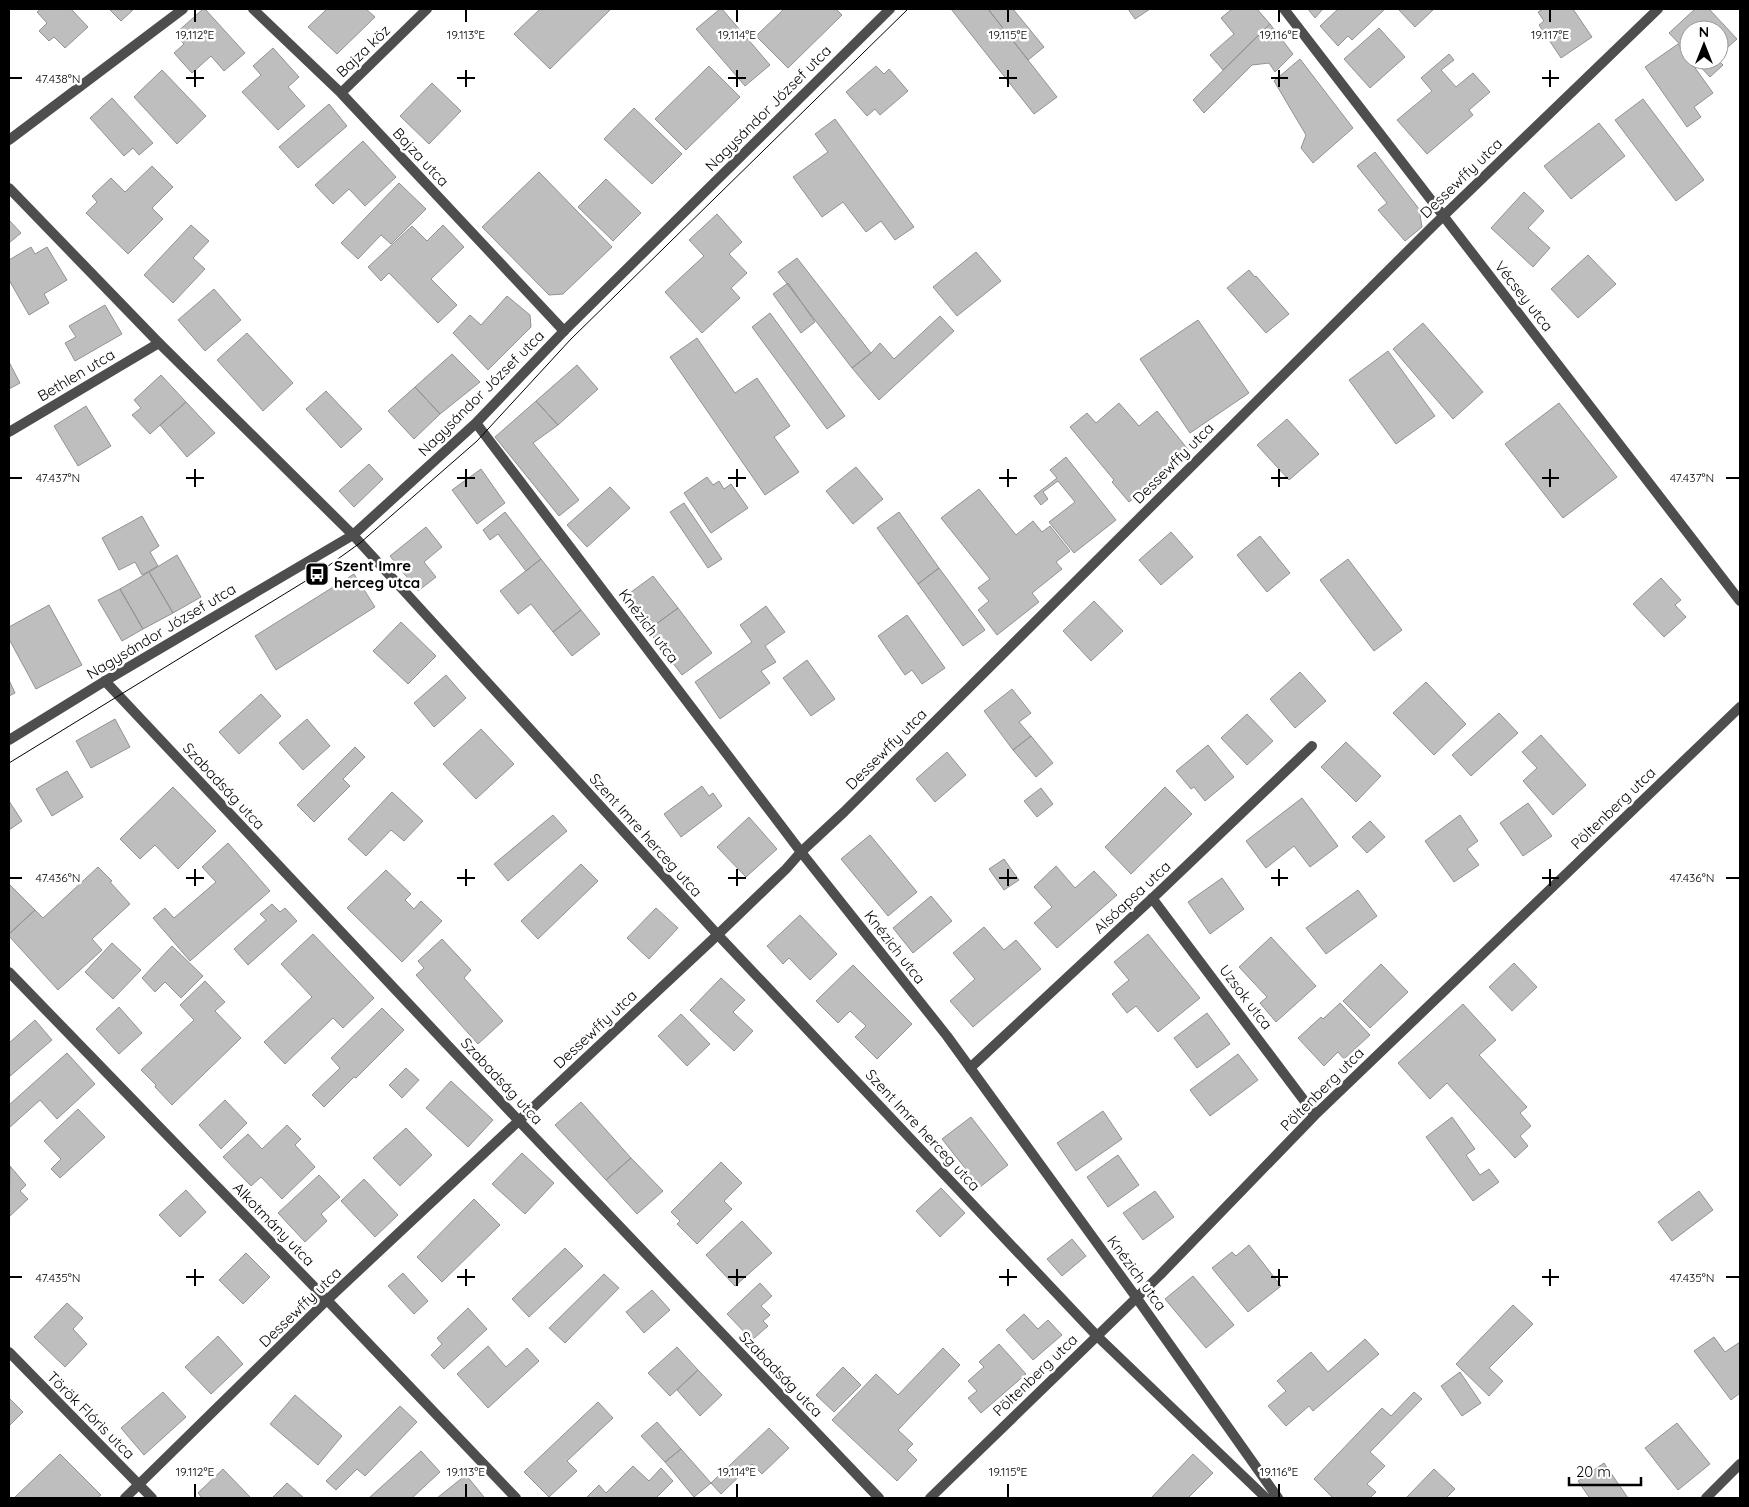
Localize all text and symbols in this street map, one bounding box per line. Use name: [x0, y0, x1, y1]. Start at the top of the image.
north arrow: [1679, 20, 1729, 70]
street label: Bajza köz: [332, 21, 394, 81]
text: N: [1699, 23, 1709, 41]
text: 19.112°E: [176, 27, 215, 42]
text: 19.113°E: [447, 27, 485, 42]
text: 19.114°E: [718, 27, 756, 42]
text: 19.115°E: [989, 27, 1027, 42]
text: 19.116°E: [1260, 27, 1298, 42]
text: 19.117°E: [1531, 27, 1569, 42]
street label: Nagysándor József utca: [701, 41, 835, 175]
text: 47.438°N: [36, 71, 81, 86]
street label: Bajza utca: [389, 124, 453, 190]
street label: Dessewffy utca: [1416, 134, 1506, 222]
street label: Vécsey utca: [1491, 257, 1557, 335]
street label: Nagysándor József utca: [414, 326, 548, 460]
street label: Bethlen utca: [34, 345, 118, 405]
street label: Dessewffy utca: [1128, 418, 1218, 508]
text: 47.437°N: [36, 470, 80, 485]
text: 47.437°N: [1670, 470, 1714, 485]
place label: Szent Imre herceg utca: [334, 556, 420, 592]
bus stop icon: Szent Imre herceg utca: [304, 561, 330, 587]
street label: Nagysándor József utca: [83, 579, 239, 683]
street label: Knézich utca: [615, 585, 683, 667]
street label: Dessewffy utca: [841, 704, 931, 794]
street label: Szabadság utca: [179, 739, 269, 833]
street label: Pöltenberg utca: [1567, 763, 1659, 853]
street label: Szent Imre herceg utca: [586, 769, 706, 901]
street label: Alsóapsa utca: [1090, 857, 1174, 937]
text: 47.436°N: [36, 870, 80, 885]
text: 47.436°N: [1670, 870, 1714, 885]
street label: Knézich utca: [860, 906, 930, 988]
street label: Uzsok utca: [1215, 961, 1277, 1033]
street label: Dessewffy utca: [549, 986, 641, 1072]
street label: Szabadság utca: [457, 1034, 547, 1128]
street label: Pöltenberg utca: [1276, 1043, 1368, 1135]
street label: Szent Imre herceg utca: [862, 1065, 984, 1195]
street label: Alkotmány utca: [229, 1178, 319, 1270]
street label: Knézich utca: [1103, 1232, 1171, 1314]
street label: Dessewffy utca: [255, 1263, 345, 1351]
text: 47.435°N: [35, 1270, 81, 1285]
text: 47.435°N: [1669, 1270, 1715, 1285]
street label: Szabadság utca: [735, 1327, 827, 1421]
street label: Pöltenberg utca: [989, 1330, 1081, 1420]
street label: Török Flóris utca: [43, 1367, 139, 1463]
scale bar: [1569, 1454, 1642, 1486]
text: 20 m: [1576, 1462, 1611, 1481]
text: 19.112°E: [176, 1464, 215, 1479]
text: 19.113°E: [447, 1464, 485, 1479]
text: 19.114°E: [718, 1464, 756, 1479]
text: 19.115°E: [989, 1464, 1027, 1479]
text: 19.116°E: [1260, 1464, 1298, 1479]

